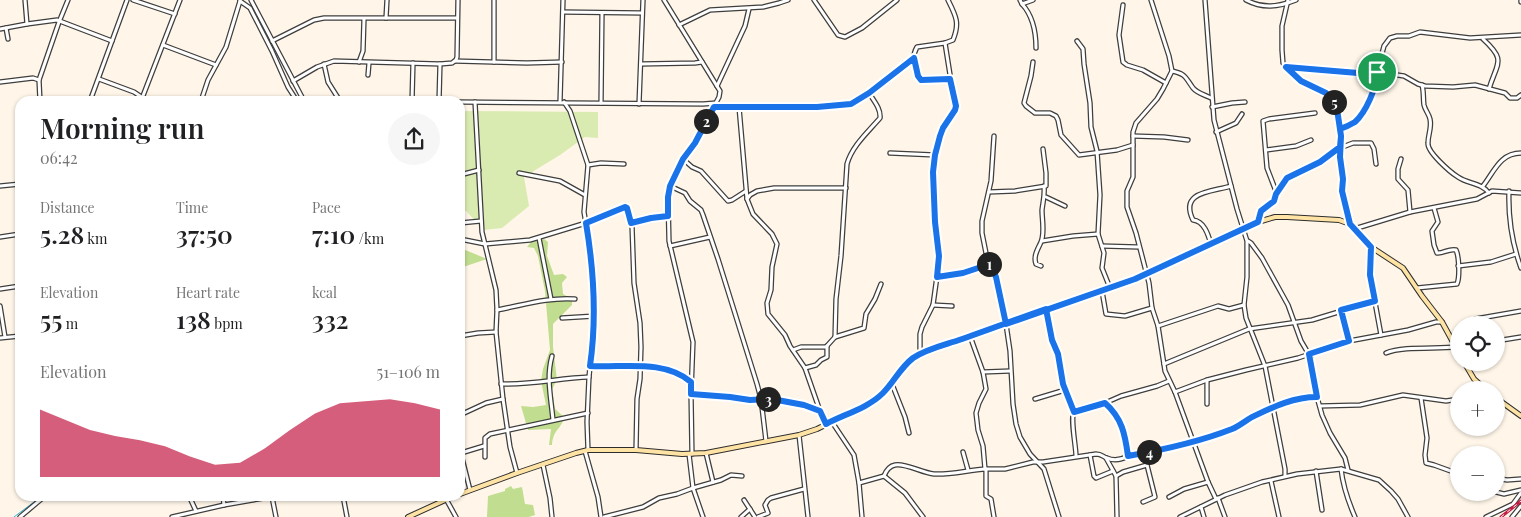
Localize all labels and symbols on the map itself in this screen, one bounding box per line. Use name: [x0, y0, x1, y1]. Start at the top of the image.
pin: [1356, 51, 1398, 93]
pin: 5: [1322, 90, 1346, 114]
pin: 2: [694, 108, 718, 134]
pin: 1: [976, 252, 1002, 276]
pin: 3: [756, 386, 780, 412]
pin: 4: [1136, 440, 1162, 464]

